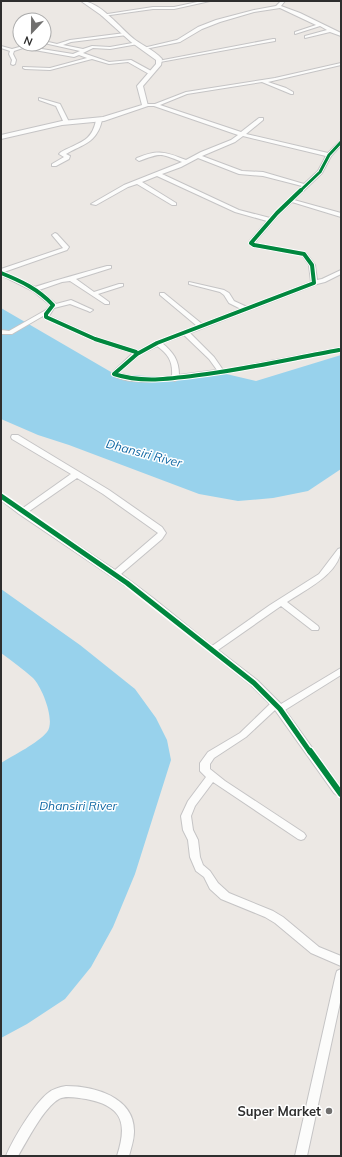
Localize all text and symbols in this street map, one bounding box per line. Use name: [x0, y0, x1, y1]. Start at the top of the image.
north arrow: [12, 12, 52, 52]
text: N: [22, 33, 35, 49]
water label: Dhansiri River: [105, 436, 184, 470]
water label: Dhansiri River: [39, 798, 117, 813]
place label: Super Market: [237, 1103, 321, 1119]
marker: Super Market: [324, 1106, 334, 1116]

